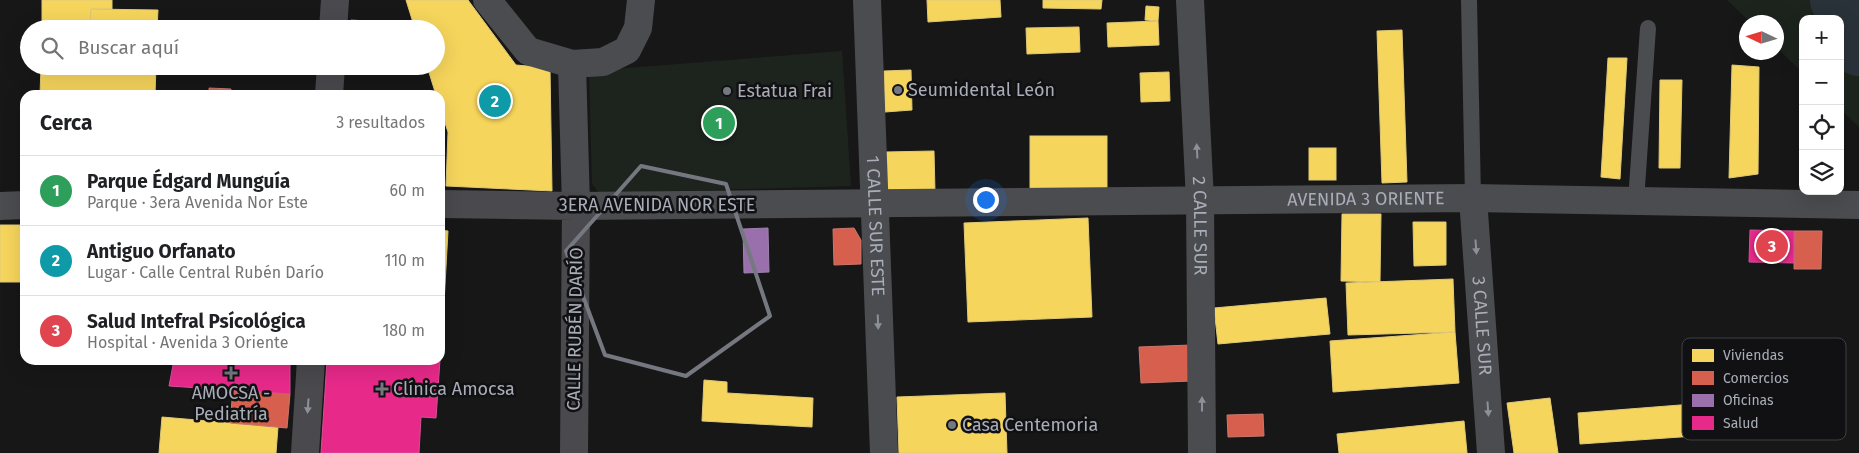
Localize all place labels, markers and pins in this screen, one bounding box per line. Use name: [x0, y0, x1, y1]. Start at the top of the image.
place label: Seumidental León: [908, 79, 1055, 101]
place label: Estatua Frai: [737, 80, 832, 102]
pin: 2: [479, 82, 511, 120]
marker: Seumidental León: [892, 84, 904, 96]
marker: Estatua Frai: [721, 85, 733, 97]
pin: 1: [703, 104, 735, 142]
pin: 3: [1756, 227, 1788, 265]
marker: AMOCSA - Pediatría: [224, 366, 238, 380]
place label: Clínica Amocsa: [393, 378, 515, 400]
place label: AMOCSA - Pediatría: [192, 382, 270, 425]
marker: Clínica Amocsa: [375, 382, 389, 396]
place label: Casa Centemoria: [962, 414, 1098, 436]
marker: Casa Centemoria: [946, 419, 958, 431]

